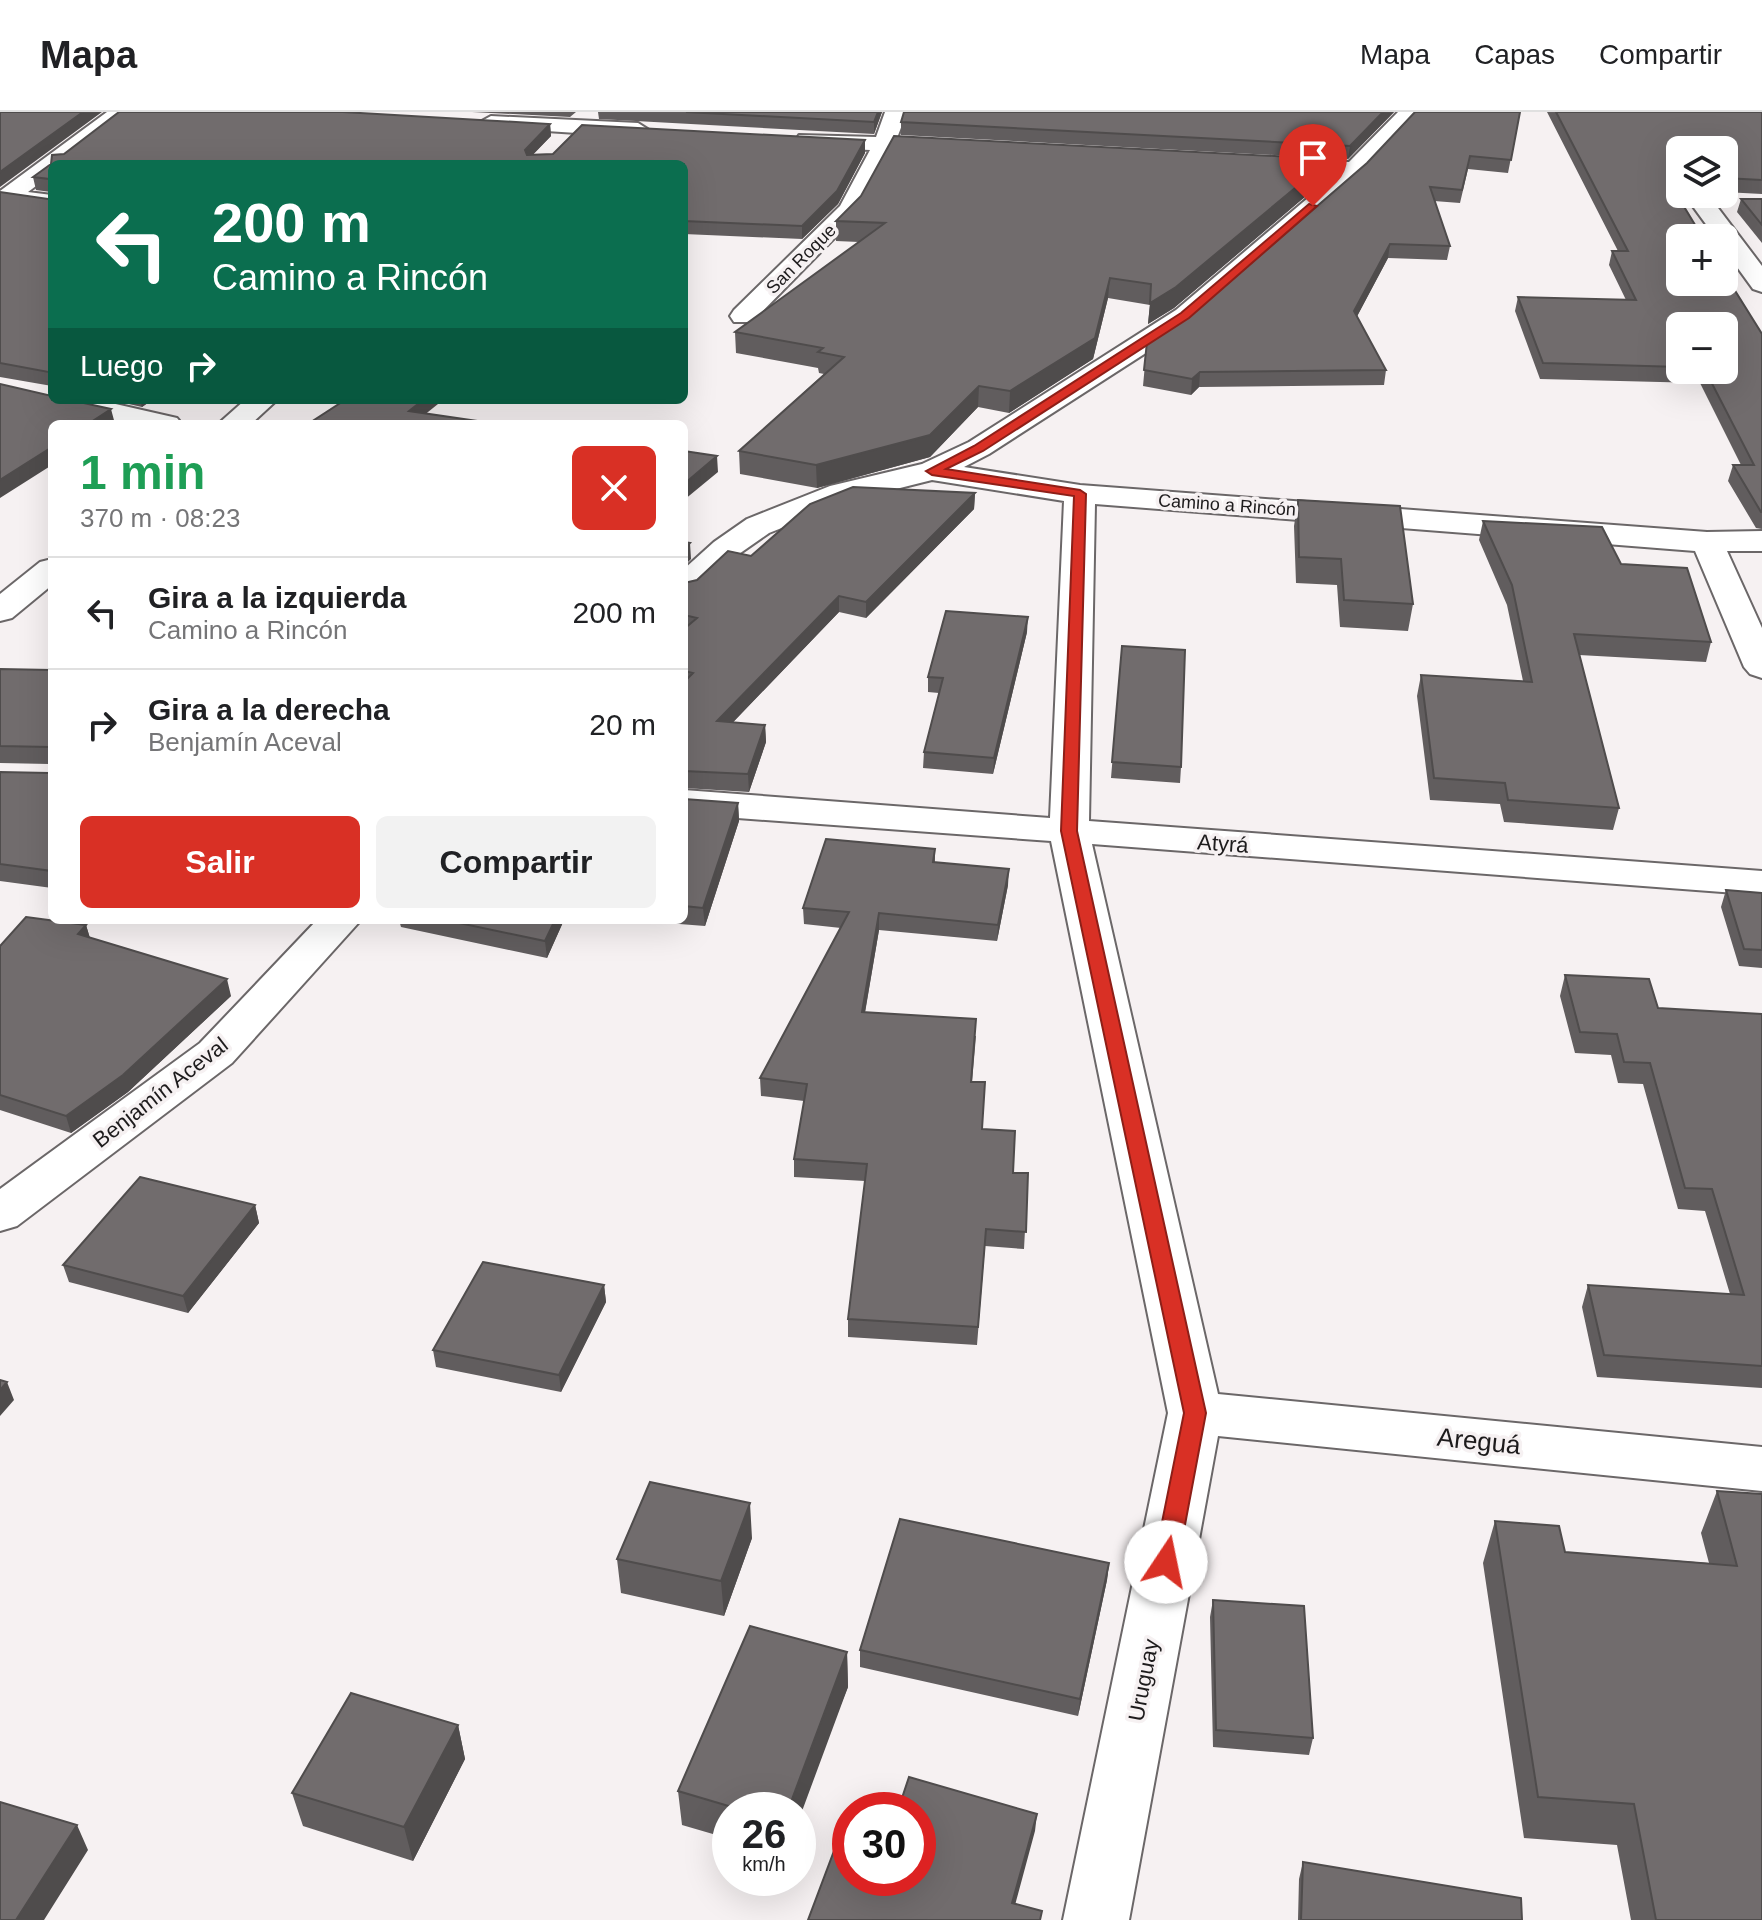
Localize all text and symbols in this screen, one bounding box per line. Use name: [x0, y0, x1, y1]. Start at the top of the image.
text: Mapa: [40, 34, 137, 76]
text: Mapa: [1360, 39, 1430, 70]
text: Capas: [1474, 39, 1555, 70]
text: Compartir: [1599, 39, 1722, 70]
pin: [1279, 124, 1347, 206]
icon: arrive: [1291, 136, 1335, 180]
map controls: [1666, 136, 1738, 384]
button: layers: [1666, 136, 1738, 208]
text: 200 m: [212, 191, 371, 254]
icon: left: [80, 192, 184, 296]
street label: San Roque: [762, 220, 840, 298]
button: +: [1666, 224, 1738, 296]
text: Camino a Rincón: [212, 257, 488, 298]
button: −: [1666, 312, 1738, 384]
icon: right: [179, 344, 223, 388]
text: Luego: [80, 349, 163, 382]
text: 1 min: [80, 446, 205, 499]
button: close: [572, 446, 656, 530]
street label: Camino a Rincón: [1157, 490, 1297, 520]
text: 370 m · 08:23: [80, 503, 240, 533]
text: Gira a la izquierda: [148, 581, 406, 614]
icon: left: [80, 591, 124, 635]
text: 200 m: [573, 596, 656, 629]
text: Camino a Rincón: [148, 615, 347, 645]
text: Gira a la derecha: [148, 693, 390, 726]
icon: right: [80, 703, 124, 747]
text: 20 m: [589, 708, 656, 741]
text: Benjamín Aceval: [148, 727, 342, 757]
button: Salir: [80, 816, 360, 908]
button: Compartir: [376, 816, 656, 908]
street label: Atyrá: [1196, 829, 1250, 858]
street label: Benjamín Aceval: [88, 1032, 233, 1153]
street label: Areguá: [1436, 1422, 1523, 1460]
position arrow: [1124, 1520, 1208, 1604]
street label: Uruguay: [1123, 1637, 1164, 1723]
speed limit sign: 30: [832, 1792, 936, 1896]
text: 26: [742, 1812, 786, 1856]
text: km/h: [742, 1853, 786, 1875]

